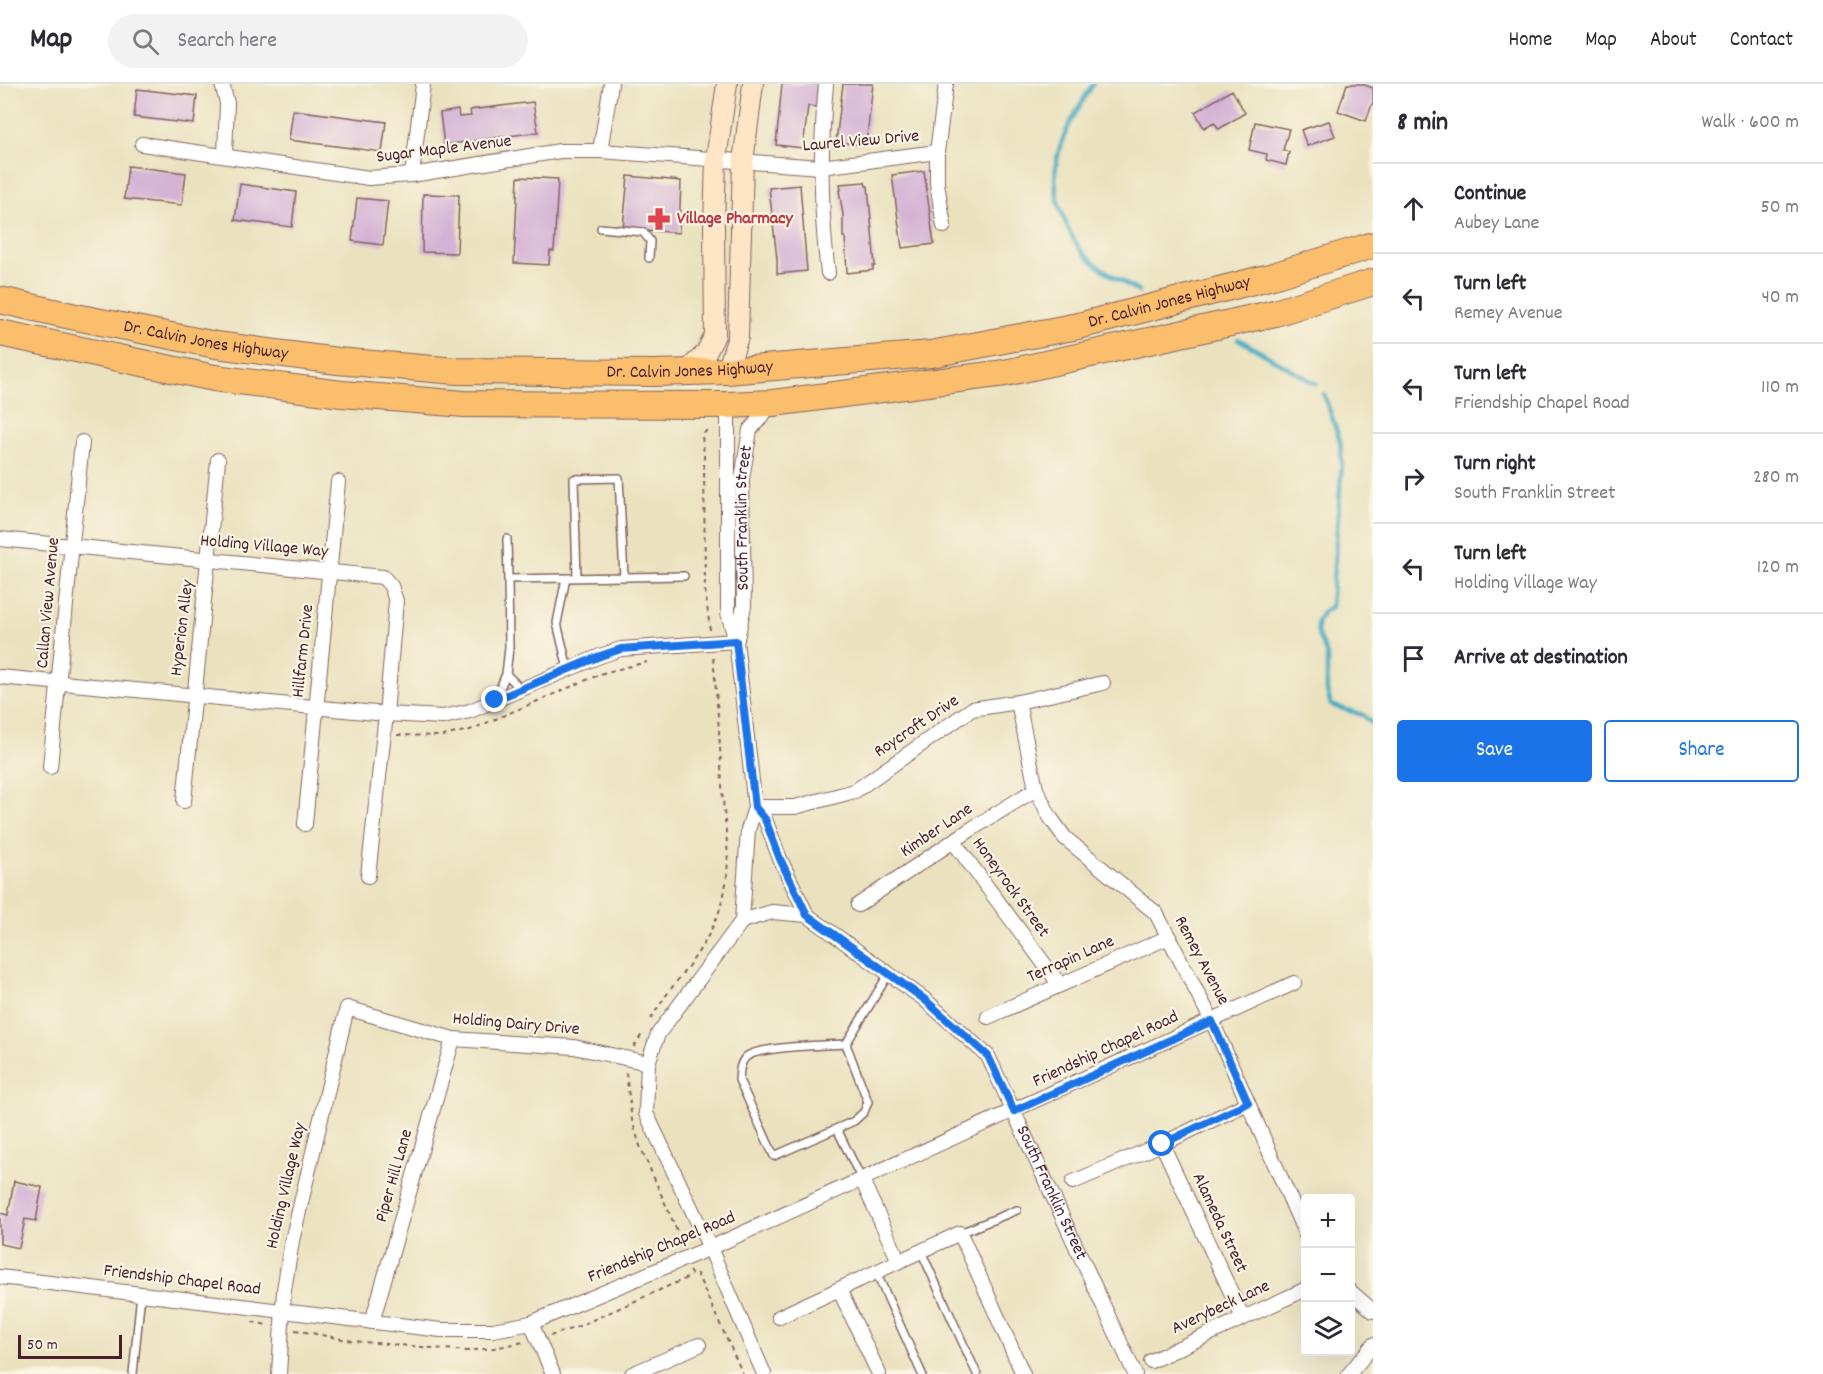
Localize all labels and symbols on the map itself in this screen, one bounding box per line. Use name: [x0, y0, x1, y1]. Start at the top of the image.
street label: Laurel View Drive: [802, 124, 920, 160]
street label: Sugar Maple Avenue: [375, 129, 513, 171]
pharmacy icon: Village Pharmacy: [646, 206, 672, 232]
place label: Village Pharmacy: [677, 207, 793, 232]
street label: Dr. Calvin Jones Highway: [1086, 270, 1254, 335]
street label: Dr. Calvin Jones Highway: [121, 314, 290, 367]
street label: Dr. Calvin Jones Highway: [606, 355, 775, 386]
street label: South Franklin Street: [729, 443, 760, 591]
street label: Holding Village Way: [199, 529, 330, 565]
street label: Callan View Avenue: [31, 536, 67, 670]
street label: Hyperion Alley: [165, 578, 201, 678]
street label: Hillfarm Drive: [287, 603, 321, 699]
route end: [481, 686, 507, 712]
street label: Roycroft Drive: [869, 689, 965, 765]
street label: Kimber Lane: [896, 798, 978, 864]
street label: Honeyrock Street: [965, 833, 1055, 943]
street label: Remey Avenue: [1167, 912, 1235, 1010]
street label: Terrapin Lane: [1023, 930, 1119, 990]
street label: Friendship Chapel Road: [1029, 1005, 1183, 1095]
street label: Holding Dairy Drive: [451, 1007, 581, 1043]
street label: Holding Village Way: [260, 1120, 314, 1251]
street label: South Franklin Street: [1009, 1122, 1093, 1264]
street label: Piper Hill Lane: [370, 1126, 420, 1225]
route start: [1148, 1130, 1174, 1156]
street label: Alameda Street: [1185, 1169, 1253, 1277]
street label: Friendship Chapel Road: [584, 1206, 740, 1290]
street label: Friendship Chapel Road: [102, 1259, 262, 1303]
street label: Averybeck Lane: [1168, 1274, 1274, 1342]
scale bar: [18, 1332, 122, 1360]

